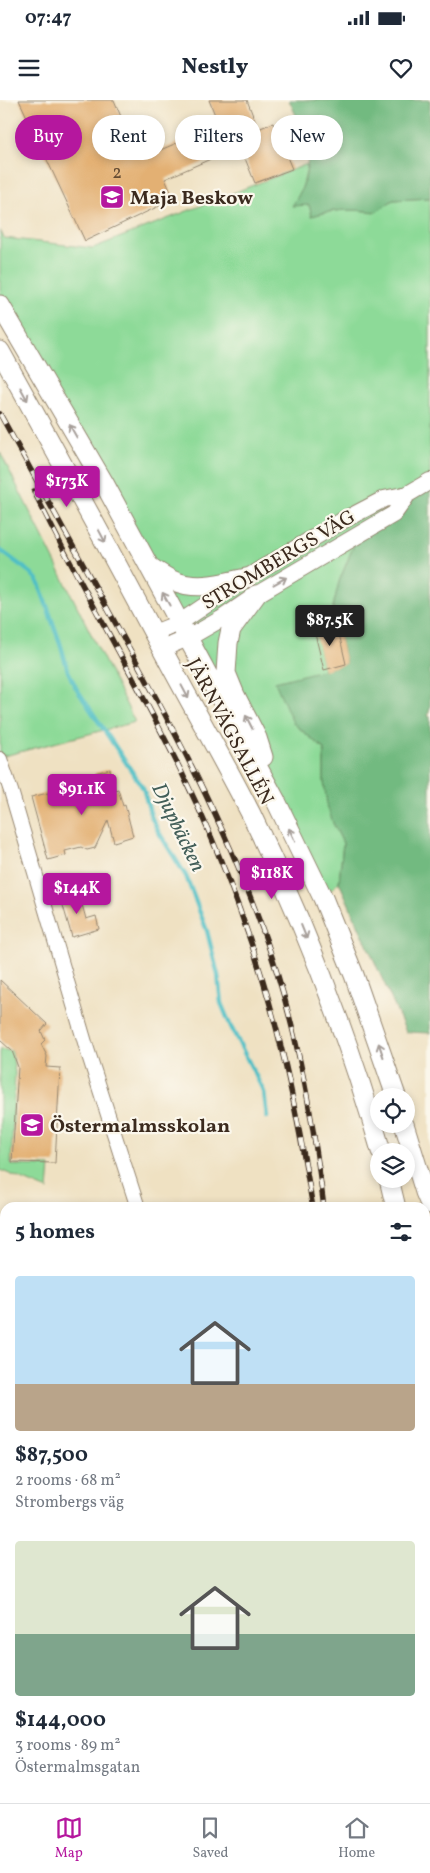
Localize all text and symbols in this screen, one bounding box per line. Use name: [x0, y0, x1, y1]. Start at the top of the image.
text: 07:47: [25, 5, 72, 31]
text: Nestly: [182, 52, 248, 83]
icon: menu: [15, 54, 43, 82]
icon: heart: [387, 54, 415, 82]
chip: Buy: [15, 115, 82, 160]
chip: Rent: [92, 115, 165, 160]
chip: Filters: [175, 115, 261, 160]
chip: New: [271, 115, 343, 160]
house number: 2: [112, 161, 122, 186]
school or university icon: Maja Beskow: [99, 184, 125, 210]
place label: Maja Beskow: [130, 185, 253, 213]
one-way arrow: [19, 386, 29, 401]
one-way arrow: [68, 424, 78, 438]
pin: $173K: [32, 466, 102, 508]
text: $173K: [46, 471, 88, 493]
street label: STROMBERGS VÄG: [197, 504, 361, 618]
one-way arrow: [97, 529, 107, 543]
one-way arrow: [272, 576, 286, 586]
one-way arrow: [161, 592, 171, 607]
pin: $87.5K: [289, 604, 371, 647]
text: $87.5K: [306, 610, 354, 632]
street label: JÄRNVÄGSALLÉN: [179, 653, 280, 811]
one-way arrow: [181, 684, 190, 699]
one-way arrow: [244, 715, 254, 730]
pin: $91.1K: [41, 774, 123, 816]
water label: Djupbäcken: [144, 778, 212, 877]
text: $91.1K: [59, 779, 105, 801]
one-way arrow: [287, 828, 297, 843]
pin: $118K: [237, 858, 307, 900]
text: $118K: [251, 863, 293, 885]
pin: $144K: [42, 872, 112, 915]
text: $144K: [54, 878, 100, 900]
one-way arrow: [300, 924, 309, 939]
one-way arrow: [376, 1043, 385, 1058]
map controls: [370, 1088, 415, 1188]
button: locate: [370, 1088, 415, 1133]
school or university icon: Östermalmsskolan: [19, 1112, 45, 1138]
place label: Östermalmsskolan: [50, 1113, 230, 1141]
button: layers: [370, 1143, 415, 1188]
text: 5 homes: [15, 1218, 95, 1247]
icon: filters: [387, 1218, 415, 1246]
icon: home: [170, 1308, 260, 1398]
text: $87,500: [15, 1441, 88, 1470]
text: 2 rooms · 68 m²: [15, 1470, 121, 1492]
text: Strombergs väg: [15, 1492, 124, 1514]
icon: home: [170, 1573, 260, 1663]
text: $144,000: [15, 1706, 106, 1735]
text: 3 rooms · 89 m²: [15, 1735, 120, 1757]
text: Östermalmsgatan: [15, 1757, 140, 1779]
tab: Map: [55, 1814, 83, 1863]
tab: Saved: [192, 1814, 229, 1863]
tab: Home: [338, 1814, 375, 1863]

